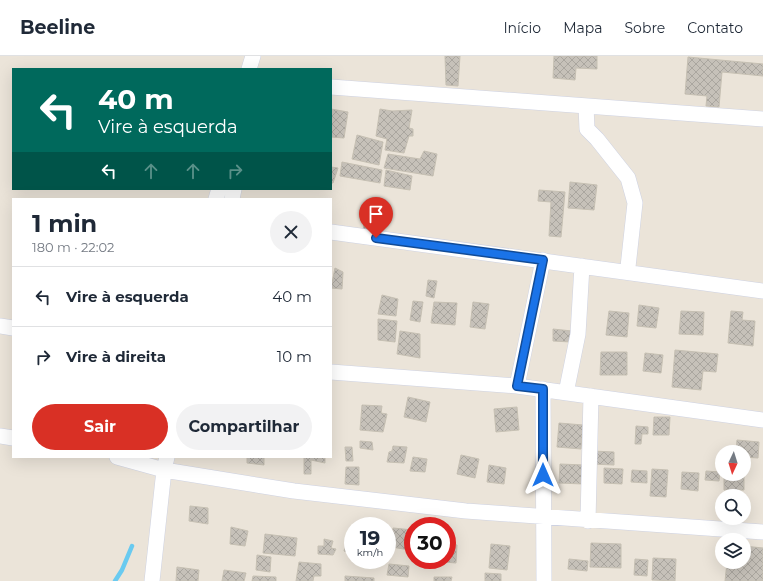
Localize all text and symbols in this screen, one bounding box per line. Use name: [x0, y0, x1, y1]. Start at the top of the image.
text: Beeline: [20, 16, 95, 39]
text: Início: [503, 19, 541, 37]
text: Mapa: [563, 19, 603, 37]
text: Sobre: [625, 19, 665, 37]
text: Contato: [687, 19, 743, 37]
text: 40 m: [98, 82, 174, 116]
icon: left: [32, 84, 84, 136]
text: Vire à esquerda: [98, 116, 238, 138]
icon: left: [98, 160, 120, 182]
icon: ahead: [140, 160, 162, 182]
icon: ahead: [182, 160, 204, 182]
icon: right: [224, 160, 246, 182]
pin: [359, 197, 393, 238]
icon: arrive: [365, 203, 387, 225]
text: 1 min: [32, 209, 97, 238]
button: close: [270, 211, 312, 253]
text: 180 m · 22:02: [32, 239, 114, 255]
icon: left: [32, 286, 54, 308]
text: Vire à esquerda: [66, 287, 189, 306]
text: 40 m: [272, 287, 312, 306]
icon: right: [32, 346, 54, 368]
text: Vire à direita: [66, 347, 166, 366]
text: 10 m: [277, 347, 312, 366]
button: Sair: [32, 404, 168, 450]
button: Compartilhar: [176, 404, 312, 450]
north arrow: [715, 445, 751, 481]
map controls: [715, 445, 751, 569]
position arrow: [522, 454, 564, 496]
button: search: [715, 489, 751, 525]
speed limit sign: 30: [404, 517, 456, 569]
text: 19: [360, 526, 380, 550]
button: layers: [715, 533, 751, 569]
text: km/h: [357, 546, 383, 559]

